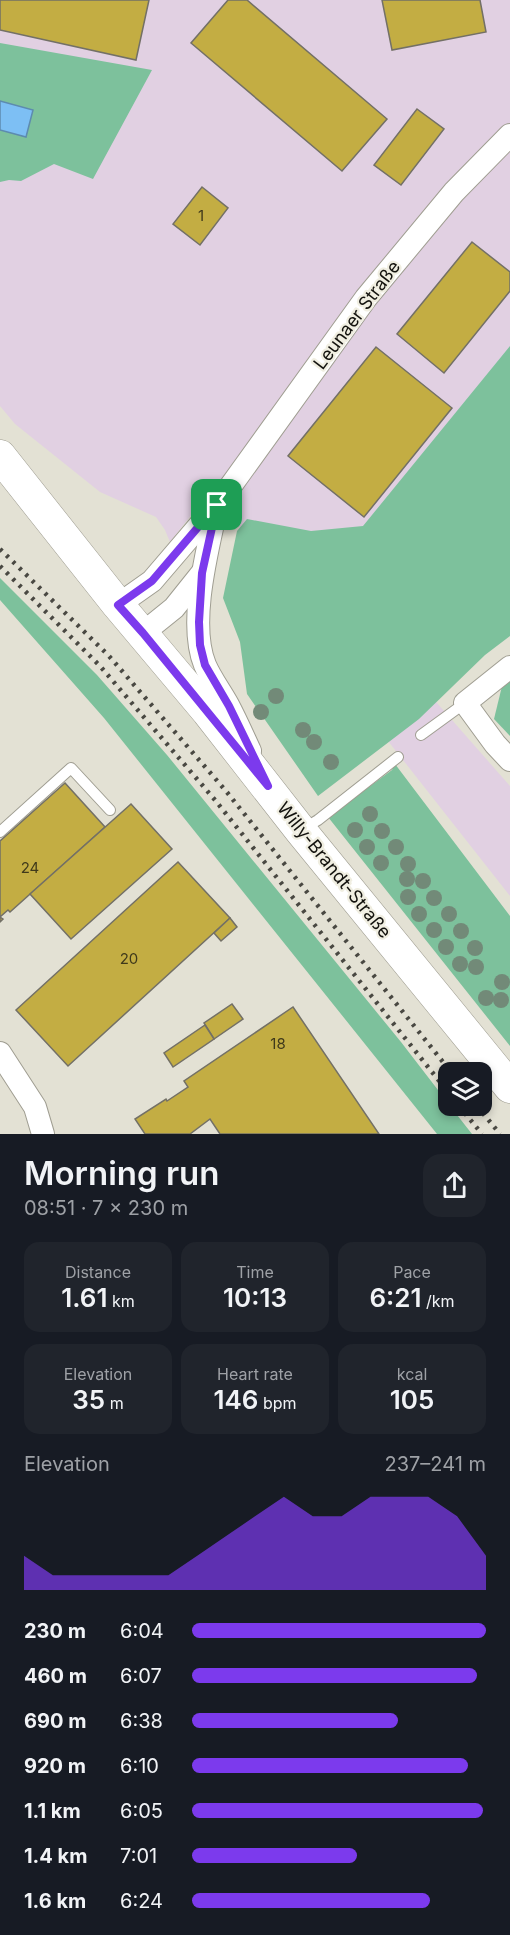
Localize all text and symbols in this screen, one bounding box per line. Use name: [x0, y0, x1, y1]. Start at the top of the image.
house number: 1: [198, 206, 204, 225]
street label: Leunaer Straße: [309, 256, 404, 373]
pin: [191, 479, 242, 530]
icon: arrive: [200, 488, 233, 521]
street label: Willy-Brandt-Straße: [273, 797, 396, 942]
house number: 24: [21, 858, 39, 877]
house number: 20: [120, 949, 138, 968]
house number: 18: [270, 1034, 286, 1053]
map controls: [438, 1062, 492, 1116]
button: layers: [438, 1062, 492, 1116]
text: Morning run: [24, 1153, 219, 1193]
button: share: [423, 1154, 486, 1217]
text: 08:51 · 7 × 230 m: [24, 1196, 188, 1220]
text: Distance: [65, 1262, 131, 1282]
text: Time: [236, 1262, 274, 1282]
text: Pace: [393, 1262, 431, 1282]
text: 1.61: [61, 1282, 107, 1313]
text: 10:13: [223, 1282, 287, 1313]
text: 6:21: [369, 1282, 422, 1313]
text: km: [107, 1291, 135, 1311]
text: /km: [422, 1291, 455, 1311]
text: Elevation: [64, 1364, 132, 1384]
text: Heart rate: [217, 1364, 293, 1384]
text: kcal: [397, 1364, 427, 1384]
text: 35: [72, 1384, 105, 1415]
text: 146: [213, 1384, 258, 1415]
text: 105: [390, 1384, 434, 1415]
text: m: [105, 1393, 124, 1413]
text: bpm: [258, 1393, 297, 1413]
text: Elevation: [24, 1452, 110, 1476]
text: 237–241 m: [384, 1452, 486, 1476]
text: 230 m: [24, 1619, 86, 1643]
text: 6:04: [120, 1619, 164, 1643]
text: 460 m: [24, 1664, 87, 1688]
text: 6:07: [120, 1664, 162, 1688]
text: 690 m: [24, 1709, 86, 1733]
text: 6:38: [120, 1709, 163, 1733]
text: 920 m: [24, 1754, 86, 1778]
text: 6:10: [120, 1754, 159, 1778]
text: 1.1 km: [24, 1799, 81, 1823]
text: 6:05: [120, 1799, 163, 1823]
text: 1.4 km: [24, 1844, 87, 1868]
text: 7:01: [120, 1844, 157, 1868]
text: 1.6 km: [24, 1889, 86, 1913]
text: 6:24: [120, 1889, 163, 1913]

